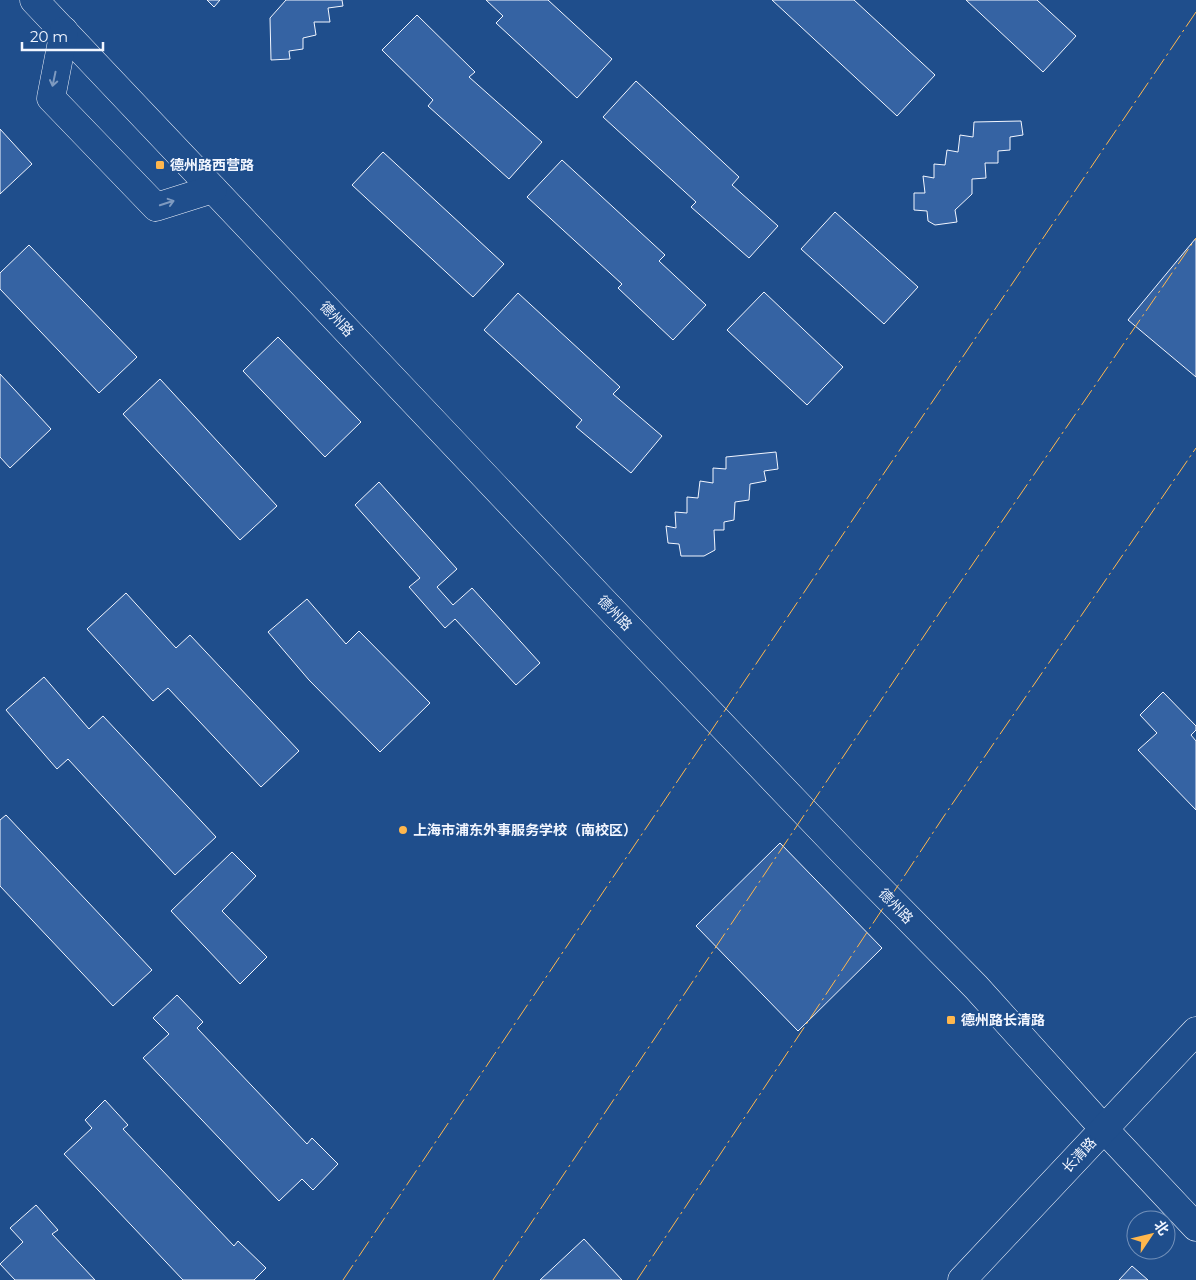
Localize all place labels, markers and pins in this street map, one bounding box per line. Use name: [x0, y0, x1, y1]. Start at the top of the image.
place label: 德州路西营路: [170, 156, 254, 174]
marker: 德州路西营路: [154, 159, 166, 171]
place label: 上海市浦东外事服务学校（南校区）: [413, 821, 637, 839]
marker: 上海市浦东外事服务学校（南校区）: [397, 824, 409, 836]
place label: 德州路长清路: [961, 1011, 1045, 1029]
marker: 德州路长清路: [945, 1014, 957, 1026]

